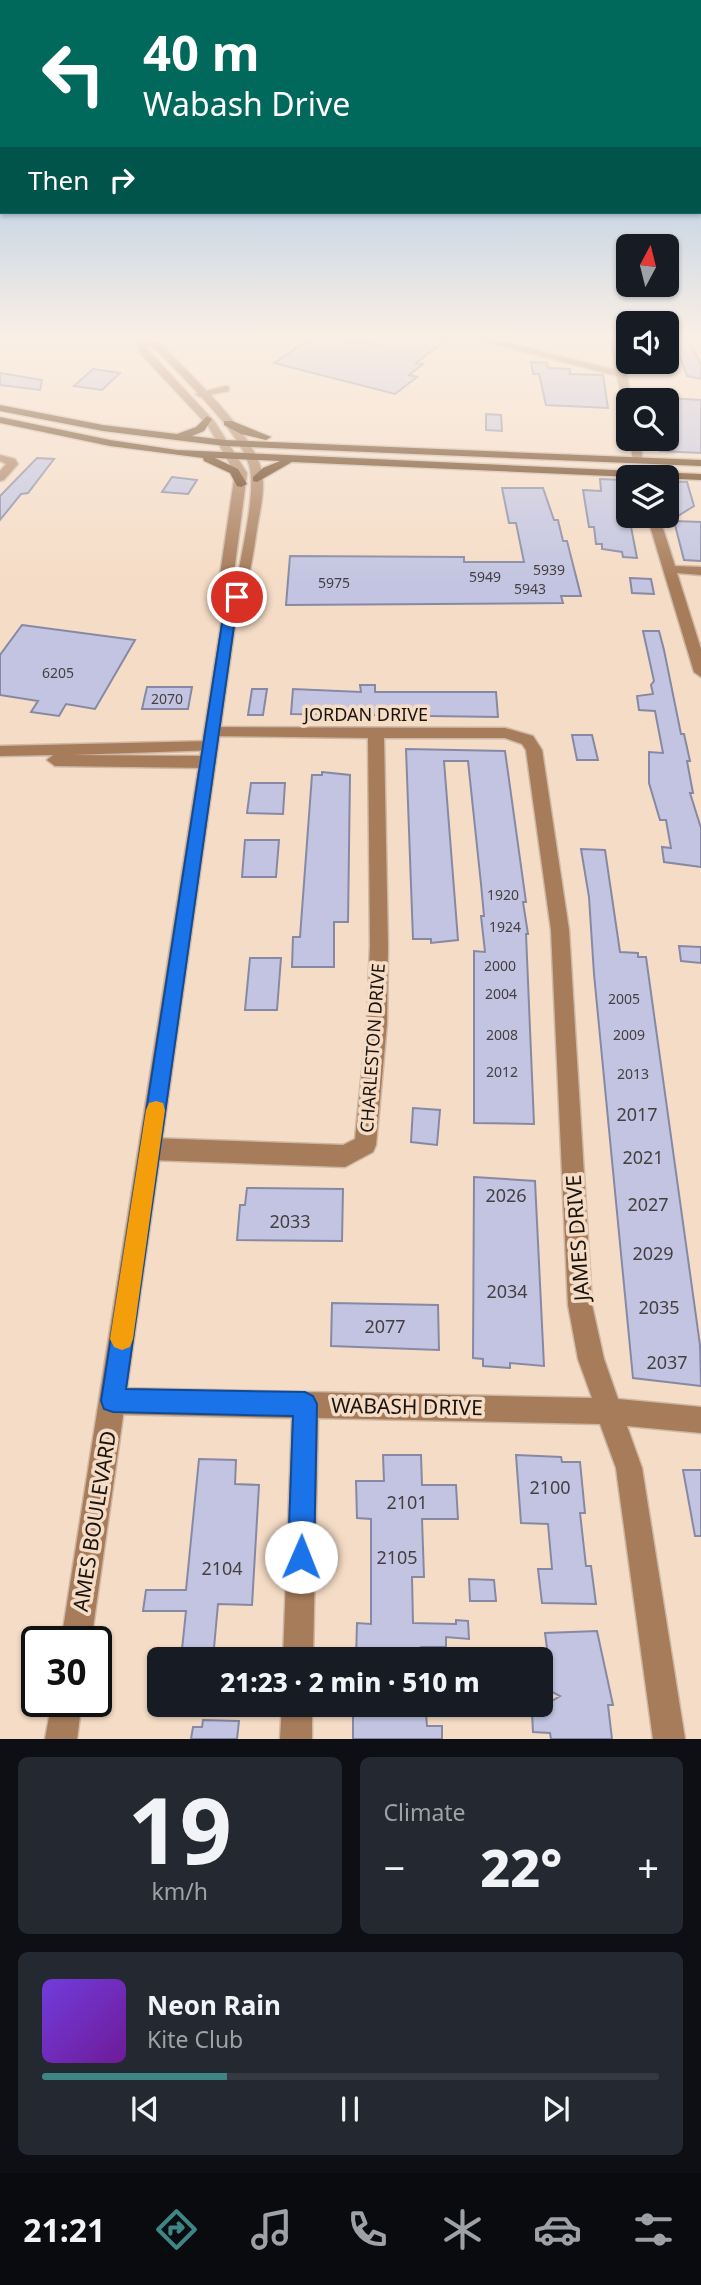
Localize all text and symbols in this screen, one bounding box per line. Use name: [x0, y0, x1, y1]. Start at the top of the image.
text: 40 m: [143, 19, 260, 85]
icon: left: [28, 28, 119, 119]
text: Wabash Drive: [143, 82, 350, 125]
icon: right: [103, 161, 141, 199]
text: Then: [28, 162, 89, 198]
north arrow: [616, 234, 679, 298]
map controls: [616, 234, 679, 528]
button: sound: [616, 311, 679, 374]
button: search: [616, 388, 679, 451]
button: layers: [616, 465, 679, 528]
house number: 5939: [533, 560, 565, 579]
pin: [207, 567, 267, 627]
house number: 5949: [469, 567, 501, 586]
house number: 5975: [318, 573, 350, 592]
icon: arrive: [218, 578, 256, 616]
house number: 5943: [514, 579, 546, 598]
house number: 6205: [42, 663, 74, 682]
house number: 2070: [151, 689, 183, 708]
street label: JORDAN DRIVE: [302, 702, 428, 726]
house number: 1920: [487, 885, 519, 904]
house number: 1924: [489, 917, 521, 936]
house number: 2000: [484, 956, 516, 975]
street label: CHARLESTON DRIVE: [354, 962, 390, 1134]
house number: 2004: [485, 984, 517, 1003]
house number: 2005: [608, 989, 640, 1008]
house number: 2008: [486, 1025, 518, 1044]
house number: 2009: [613, 1025, 645, 1044]
house number: 2012: [486, 1062, 518, 1081]
house number: 2013: [617, 1064, 649, 1083]
house number: 2017: [616, 1102, 658, 1126]
house number: 2021: [622, 1145, 664, 1169]
street label: JAMES DRIVE: [559, 1174, 596, 1304]
house number: 2026: [485, 1183, 527, 1207]
house number: 2027: [627, 1192, 669, 1216]
house number: 2033: [269, 1209, 311, 1233]
house number: 2029: [632, 1241, 674, 1265]
house number: 2034: [486, 1279, 528, 1303]
house number: 2035: [638, 1295, 680, 1319]
house number: 2077: [364, 1314, 406, 1338]
house number: 2037: [646, 1350, 688, 1374]
street label: WABASH DRIVE: [331, 1391, 483, 1421]
street label: AMES BOULEVARD: [66, 1429, 122, 1613]
house number: 2100: [529, 1475, 571, 1499]
house number: 2101: [386, 1490, 428, 1514]
position arrow: [264, 1520, 338, 1594]
house number: 2105: [376, 1545, 418, 1569]
house number: 2104: [201, 1556, 243, 1580]
speed limit sign: 30: [21, 1626, 112, 1717]
text: 21:23 · 2 min · 510 m: [220, 1664, 480, 1700]
text: 19: [128, 1767, 232, 1891]
text: Climate: [384, 1796, 466, 1828]
text: 22°: [480, 1831, 562, 1902]
text: −: [384, 1841, 405, 1893]
text: +: [637, 1841, 659, 1893]
text: km/h: [151, 1875, 208, 1907]
text: Neon Rain: [147, 1987, 281, 2023]
text: Kite Club: [147, 2023, 243, 2055]
icon: previous: [126, 2090, 164, 2128]
icon: pause: [331, 2090, 369, 2128]
icon: next: [537, 2090, 575, 2128]
icon: directions: [152, 2205, 201, 2254]
icon: music: [247, 2205, 296, 2254]
icon: phone: [343, 2205, 392, 2254]
icon: climate: [438, 2205, 487, 2254]
icon: car: [533, 2205, 582, 2254]
icon: filters: [629, 2205, 678, 2254]
text: 21:21: [23, 2208, 105, 2251]

